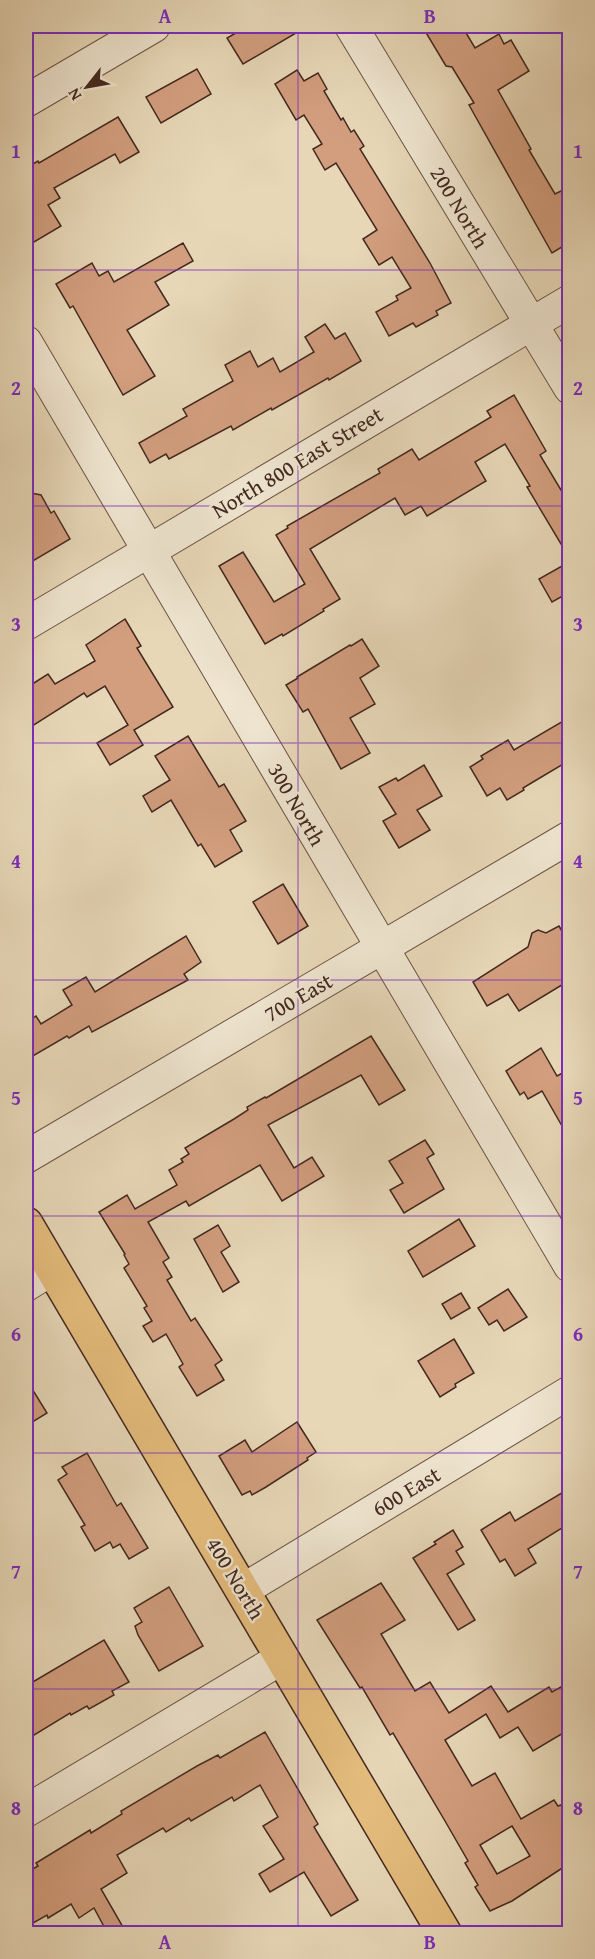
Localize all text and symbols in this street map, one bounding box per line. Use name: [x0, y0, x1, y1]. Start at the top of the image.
text: A: [159, 1, 172, 30]
text: B: [424, 1, 436, 30]
north arrow: [57, 57, 117, 117]
text: N: [61, 84, 87, 105]
text: 1: [11, 136, 21, 165]
text: 1: [573, 136, 583, 165]
street label: 200 North: [423, 160, 498, 255]
text: 2: [11, 373, 21, 402]
text: 2: [573, 373, 583, 402]
street label: North 800 East Street: [205, 398, 389, 526]
text: 3: [11, 609, 21, 638]
text: 3: [573, 609, 583, 638]
street label: 300 North: [260, 756, 334, 852]
text: 4: [11, 846, 21, 875]
text: 4: [573, 846, 583, 875]
street label: 700 East: [258, 964, 339, 1030]
text: 5: [11, 1083, 21, 1112]
text: 5: [573, 1083, 583, 1112]
text: 6: [11, 1319, 21, 1348]
text: 6: [573, 1319, 583, 1348]
street label: 600 East: [366, 1458, 446, 1524]
street label: 400 North: [199, 1531, 274, 1626]
text: 7: [11, 1556, 21, 1585]
text: 7: [573, 1556, 583, 1585]
text: 8: [11, 1793, 21, 1822]
text: 8: [573, 1793, 583, 1822]
text: A: [159, 1927, 172, 1956]
text: B: [424, 1927, 436, 1956]

